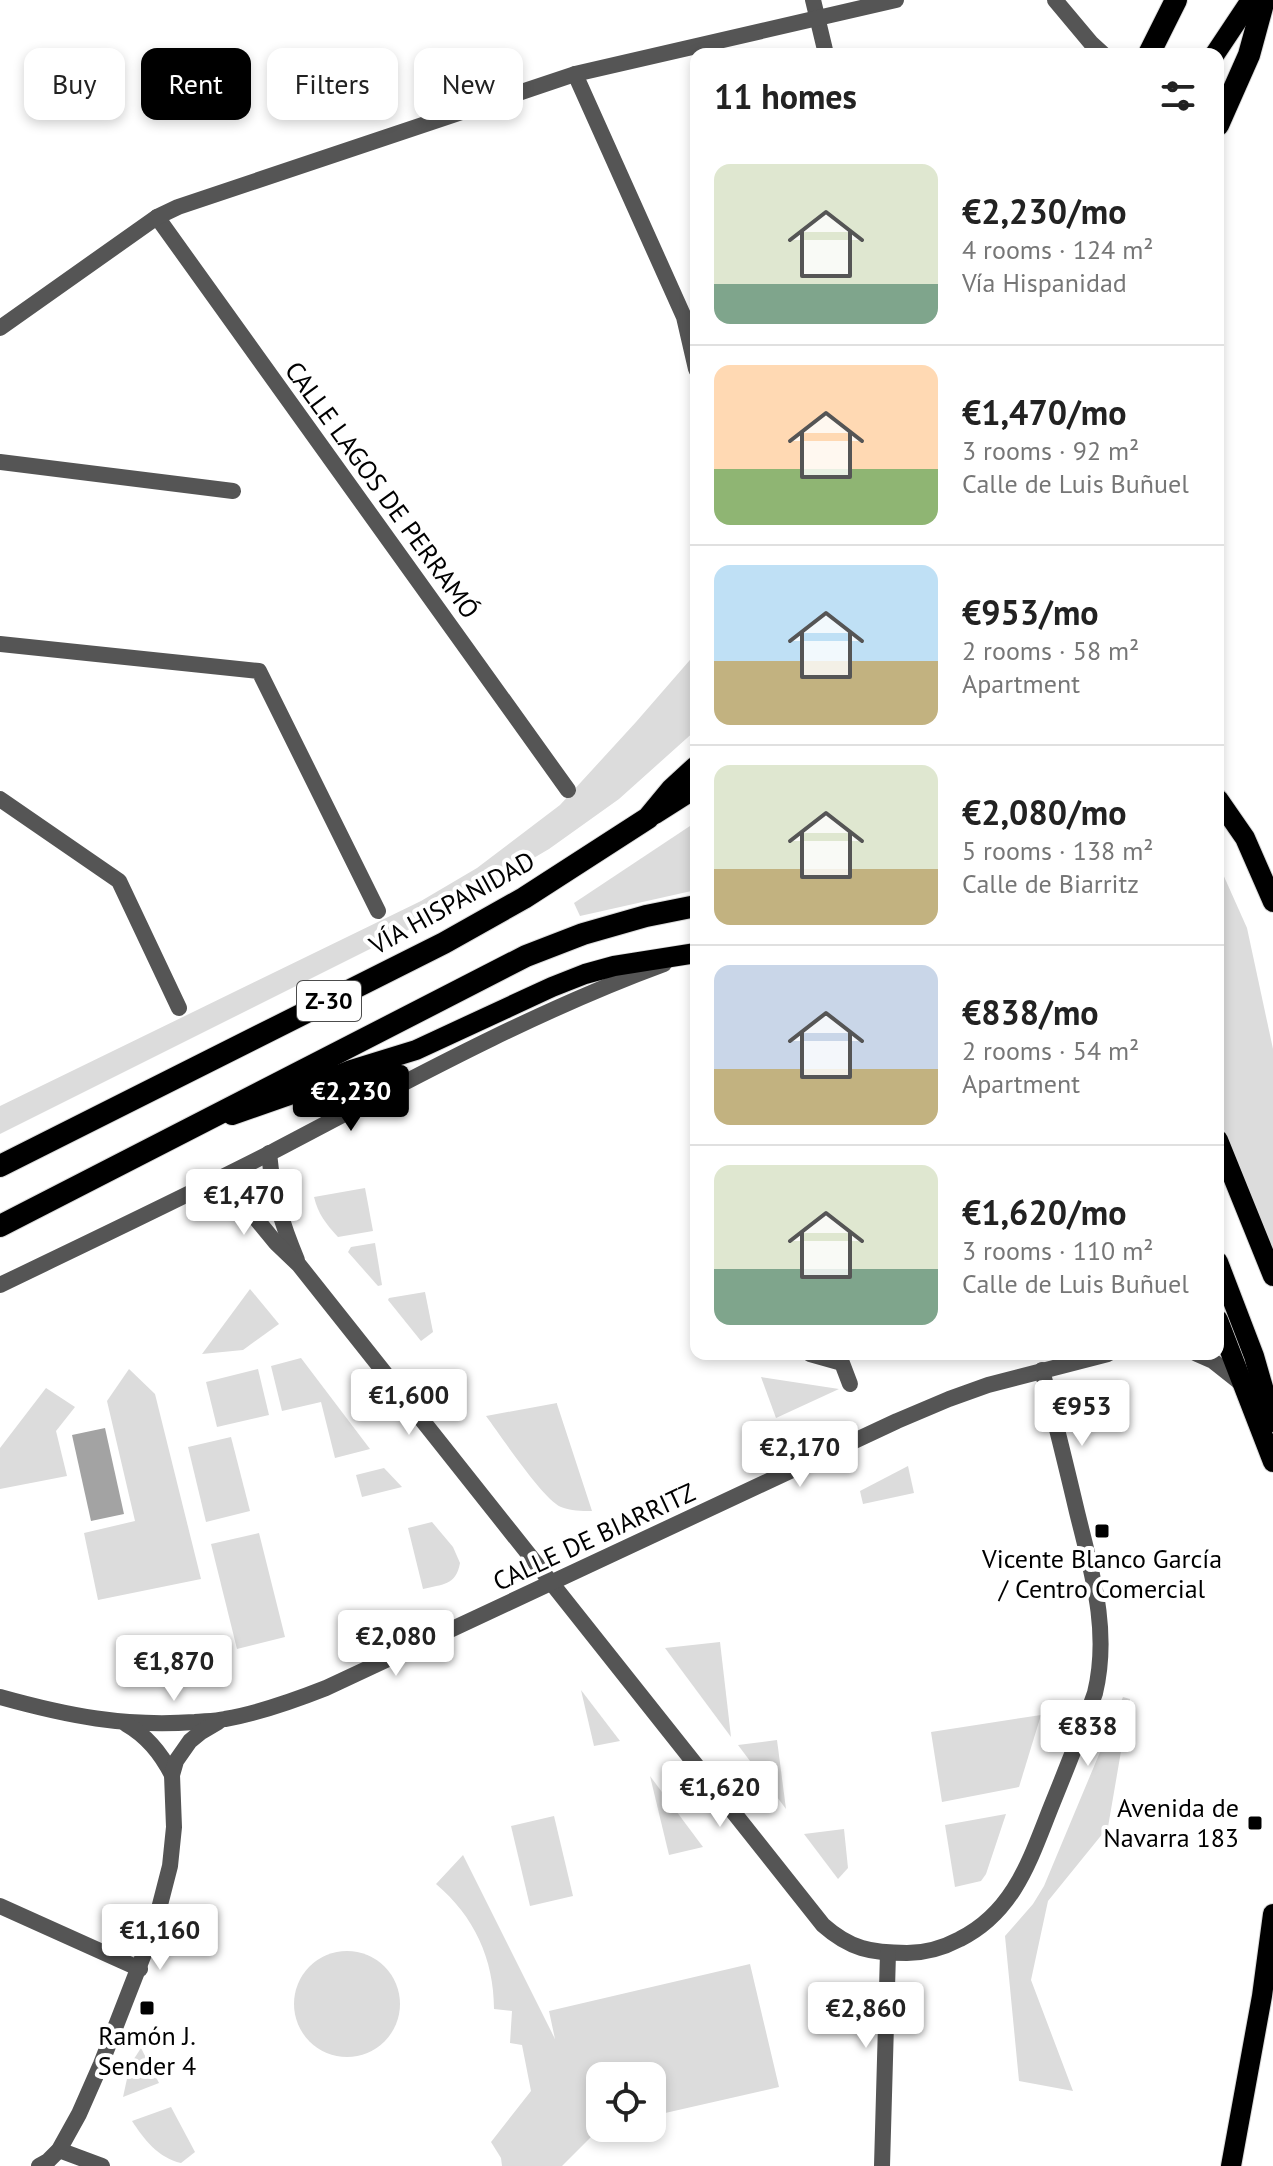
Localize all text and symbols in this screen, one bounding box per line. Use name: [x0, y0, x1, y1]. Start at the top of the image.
chip: Buy: [24, 48, 125, 120]
chip: Rent: [141, 48, 251, 120]
chip: Filters: [267, 48, 398, 120]
chip: New: [414, 48, 523, 120]
text: 11 homes: [714, 74, 857, 118]
icon: filters: [1156, 74, 1200, 118]
text: €2,230/mo: [962, 189, 1126, 233]
icon: home: [778, 196, 874, 292]
text: 4 rooms · 124 m²: [962, 233, 1154, 266]
text: Vía Hispanidad: [962, 266, 1127, 299]
street label: CALLE LAGOS DE PERRAMÓ: [278, 355, 487, 625]
text: €1,470/mo: [962, 390, 1126, 434]
icon: home: [778, 397, 874, 493]
text: 3 rooms · 92 m²: [962, 434, 1139, 467]
text: Calle de Luis Buñuel: [962, 467, 1189, 500]
text: €953/mo: [962, 590, 1099, 634]
icon: home: [778, 597, 874, 693]
text: 2 rooms · 58 m²: [962, 634, 1139, 667]
text: Apartment: [962, 667, 1080, 700]
text: €2,080/mo: [962, 790, 1126, 834]
icon: home: [778, 797, 874, 893]
text: 5 rooms · 138 m²: [962, 834, 1154, 867]
street label: VÍA HISPANIDAD: [362, 844, 540, 962]
text: Calle de Biarritz: [962, 867, 1139, 900]
road number: Z-30: [297, 981, 361, 1021]
text: €838/mo: [962, 990, 1099, 1034]
icon: home: [778, 997, 874, 1093]
text: 2 rooms · 54 m²: [962, 1034, 1139, 1067]
pin: €2,230: [286, 1065, 416, 1133]
text: Apartment: [962, 1067, 1080, 1100]
text: €2,230: [311, 1074, 391, 1107]
pin: €1,470: [179, 1169, 309, 1237]
text: €1,470: [204, 1178, 284, 1211]
text: €1,620/mo: [962, 1190, 1126, 1234]
icon: home: [778, 1197, 874, 1293]
text: 3 rooms · 110 m²: [962, 1234, 1154, 1267]
text: Calle de Luis Buñuel: [962, 1267, 1189, 1300]
pin: €1,600: [344, 1369, 474, 1437]
text: €1,600: [369, 1378, 449, 1411]
pin: €953: [1035, 1380, 1129, 1448]
text: €953: [1053, 1389, 1111, 1422]
pin: €2,170: [735, 1421, 865, 1489]
text: €2,170: [760, 1430, 840, 1463]
street label: CALLE DE BIARRITZ: [487, 1475, 700, 1598]
marker: Vicente Blanco García / Centro Comercial: [1093, 1522, 1111, 1540]
place label: Vicente Blanco García / Centro Comercial: [981, 1542, 1222, 1605]
pin: €2,080: [331, 1610, 461, 1678]
text: €2,080: [356, 1619, 436, 1652]
pin: €1,870: [109, 1635, 239, 1703]
text: €1,870: [134, 1644, 214, 1677]
pin: €838: [1041, 1700, 1135, 1768]
text: €838: [1059, 1709, 1117, 1742]
pin: €1,620: [655, 1761, 785, 1829]
text: €1,620: [680, 1770, 760, 1803]
place label: Avenida de Navarra 183: [1103, 1791, 1239, 1854]
marker: Avenida de Navarra 183: [1246, 1814, 1264, 1832]
pin: €1,160: [95, 1904, 225, 1972]
text: €1,160: [120, 1913, 200, 1946]
pin: €2,860: [801, 1982, 931, 2050]
text: €2,860: [826, 1991, 906, 2024]
marker: Ramón J. Sender 4: [138, 1999, 156, 2017]
place label: Ramón J. Sender 4: [98, 2019, 196, 2082]
map controls: [586, 2062, 666, 2142]
button: locate: [586, 2062, 666, 2142]

